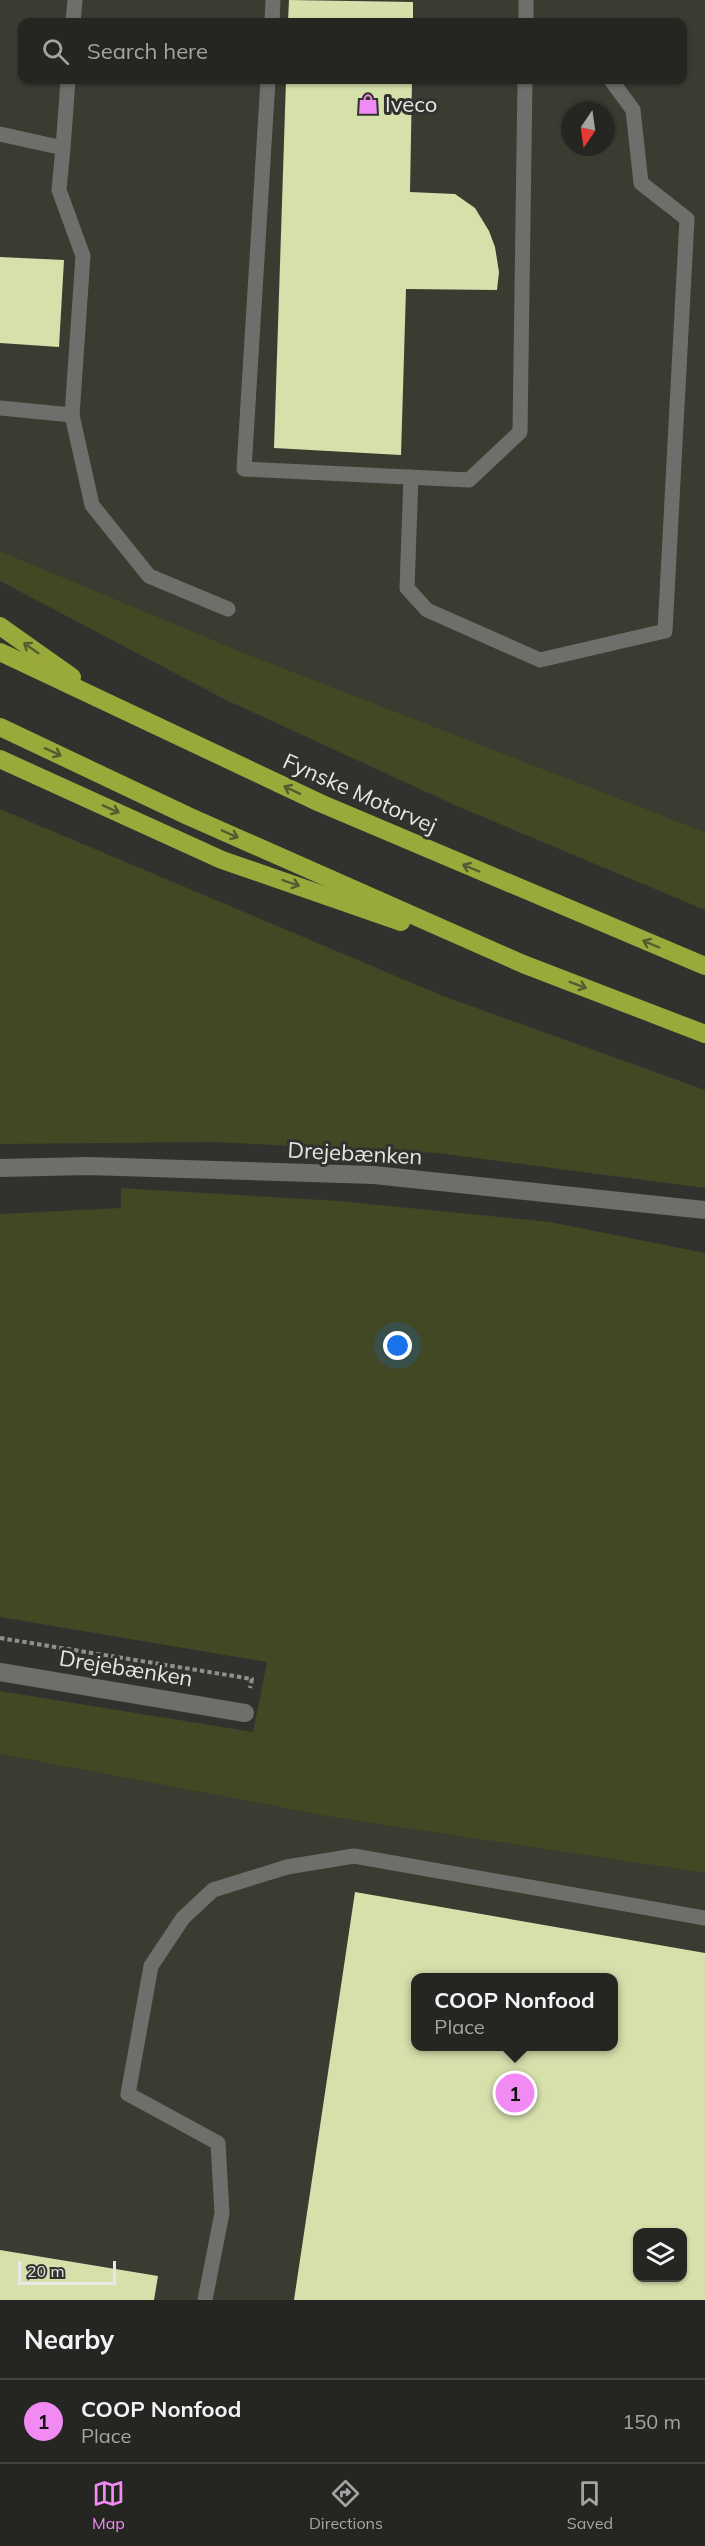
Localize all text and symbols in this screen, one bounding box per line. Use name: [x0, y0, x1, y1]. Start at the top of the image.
search box: [18, 18, 687, 84]
icon: search: [39, 35, 72, 68]
text: Search here: [87, 37, 208, 65]
place label: Iveco: [385, 90, 437, 118]
shop icon: Iveco: [356, 92, 380, 116]
north arrow: [561, 102, 615, 156]
one-way arrow: [23, 642, 39, 654]
one-way arrow: [43, 746, 61, 758]
street label: Fynske Motorvej: [279, 747, 441, 839]
one-way arrow: [284, 784, 302, 796]
one-way arrow: [101, 804, 119, 815]
one-way arrow: [220, 829, 238, 841]
one-way arrow: [463, 861, 481, 873]
one-way arrow: [281, 879, 299, 890]
one-way arrow: [642, 938, 661, 949]
one-way arrow: [568, 980, 587, 991]
street label: Drejebænken: [287, 1135, 423, 1171]
your location: [383, 1331, 412, 1360]
street label: Drejebænken: [57, 1644, 195, 1692]
popup: [411, 1973, 618, 2051]
text: COOP Nonfood: [434, 1986, 595, 2014]
text: Place: [434, 2014, 485, 2039]
pin: 1: [496, 2070, 534, 2116]
map controls: [633, 2228, 687, 2282]
button: layers: [633, 2228, 687, 2282]
scale bar: [18, 2258, 116, 2286]
text: 20 m: [27, 2261, 64, 2281]
text: Nearby: [24, 2323, 114, 2356]
text: COOP Nonfood: [81, 2395, 241, 2423]
text: 1: [38, 2409, 50, 2434]
text: 150 m: [622, 2409, 681, 2434]
text: Place: [81, 2423, 131, 2448]
tab: Map: [92, 2477, 125, 2533]
tab: Directions: [309, 2477, 383, 2533]
tab: Saved: [567, 2477, 613, 2533]

